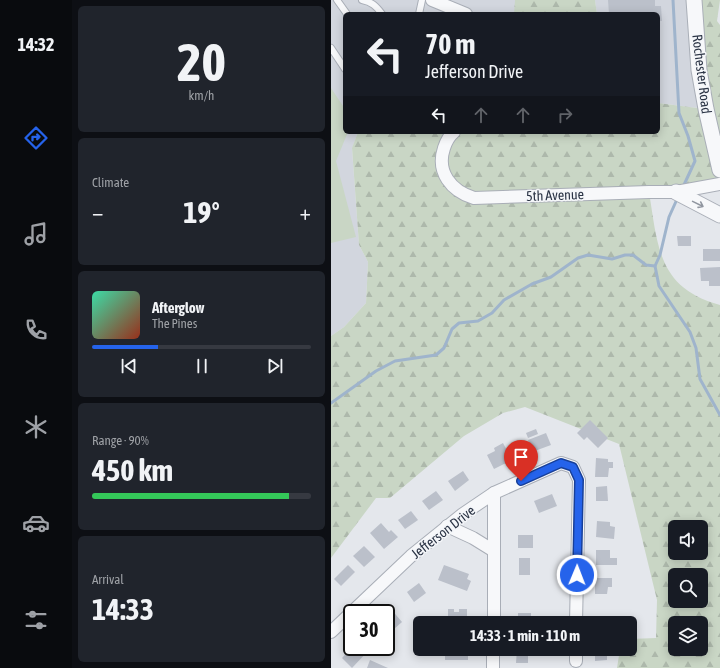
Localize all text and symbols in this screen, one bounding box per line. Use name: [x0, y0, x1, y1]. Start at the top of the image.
icon: left: [359, 28, 411, 80]
text: 70 m: [425, 28, 475, 60]
text: 20: [177, 32, 226, 92]
street label: Rochester Road: [689, 33, 715, 115]
text: 14:32: [17, 34, 55, 55]
text: Jefferson Drive: [425, 61, 523, 82]
text: km/h: [189, 88, 214, 103]
icon: left: [428, 104, 450, 126]
icon: ahead: [470, 104, 492, 126]
icon: ahead: [512, 104, 534, 126]
icon: right: [554, 104, 576, 126]
icon: directions: [22, 124, 50, 152]
text: Climate: [92, 175, 129, 190]
street label: 5th Avenue: [526, 186, 584, 204]
text: 19°: [183, 195, 220, 229]
text: −: [92, 199, 103, 225]
text: +: [300, 199, 311, 225]
one-way arrow: [691, 201, 703, 208]
icon: music: [22, 220, 50, 248]
text: Afterglow: [152, 299, 205, 316]
icon: phone: [22, 316, 50, 344]
text: The Pines: [152, 316, 197, 331]
icon: previous: [118, 355, 140, 377]
icon: pause: [191, 355, 213, 377]
icon: next: [264, 355, 286, 377]
icon: climate: [22, 413, 50, 441]
text: Range · 90%: [92, 433, 149, 448]
pin: [504, 440, 538, 481]
icon: arrive: [510, 446, 532, 468]
text: 450 km: [92, 453, 173, 487]
street label: Jefferson Drive: [408, 502, 478, 562]
icon: car: [22, 509, 50, 537]
map controls: [668, 520, 708, 656]
button: sound: [668, 520, 708, 560]
position arrow: [556, 554, 598, 596]
button: search: [668, 568, 708, 608]
text: Arrival: [92, 572, 124, 587]
text: 14:33: [92, 592, 154, 626]
speed limit sign: 30: [343, 604, 395, 656]
icon: filters: [22, 606, 50, 634]
button: layers: [668, 616, 708, 656]
text: 14:33 · 1 min · 110 m: [470, 627, 580, 644]

